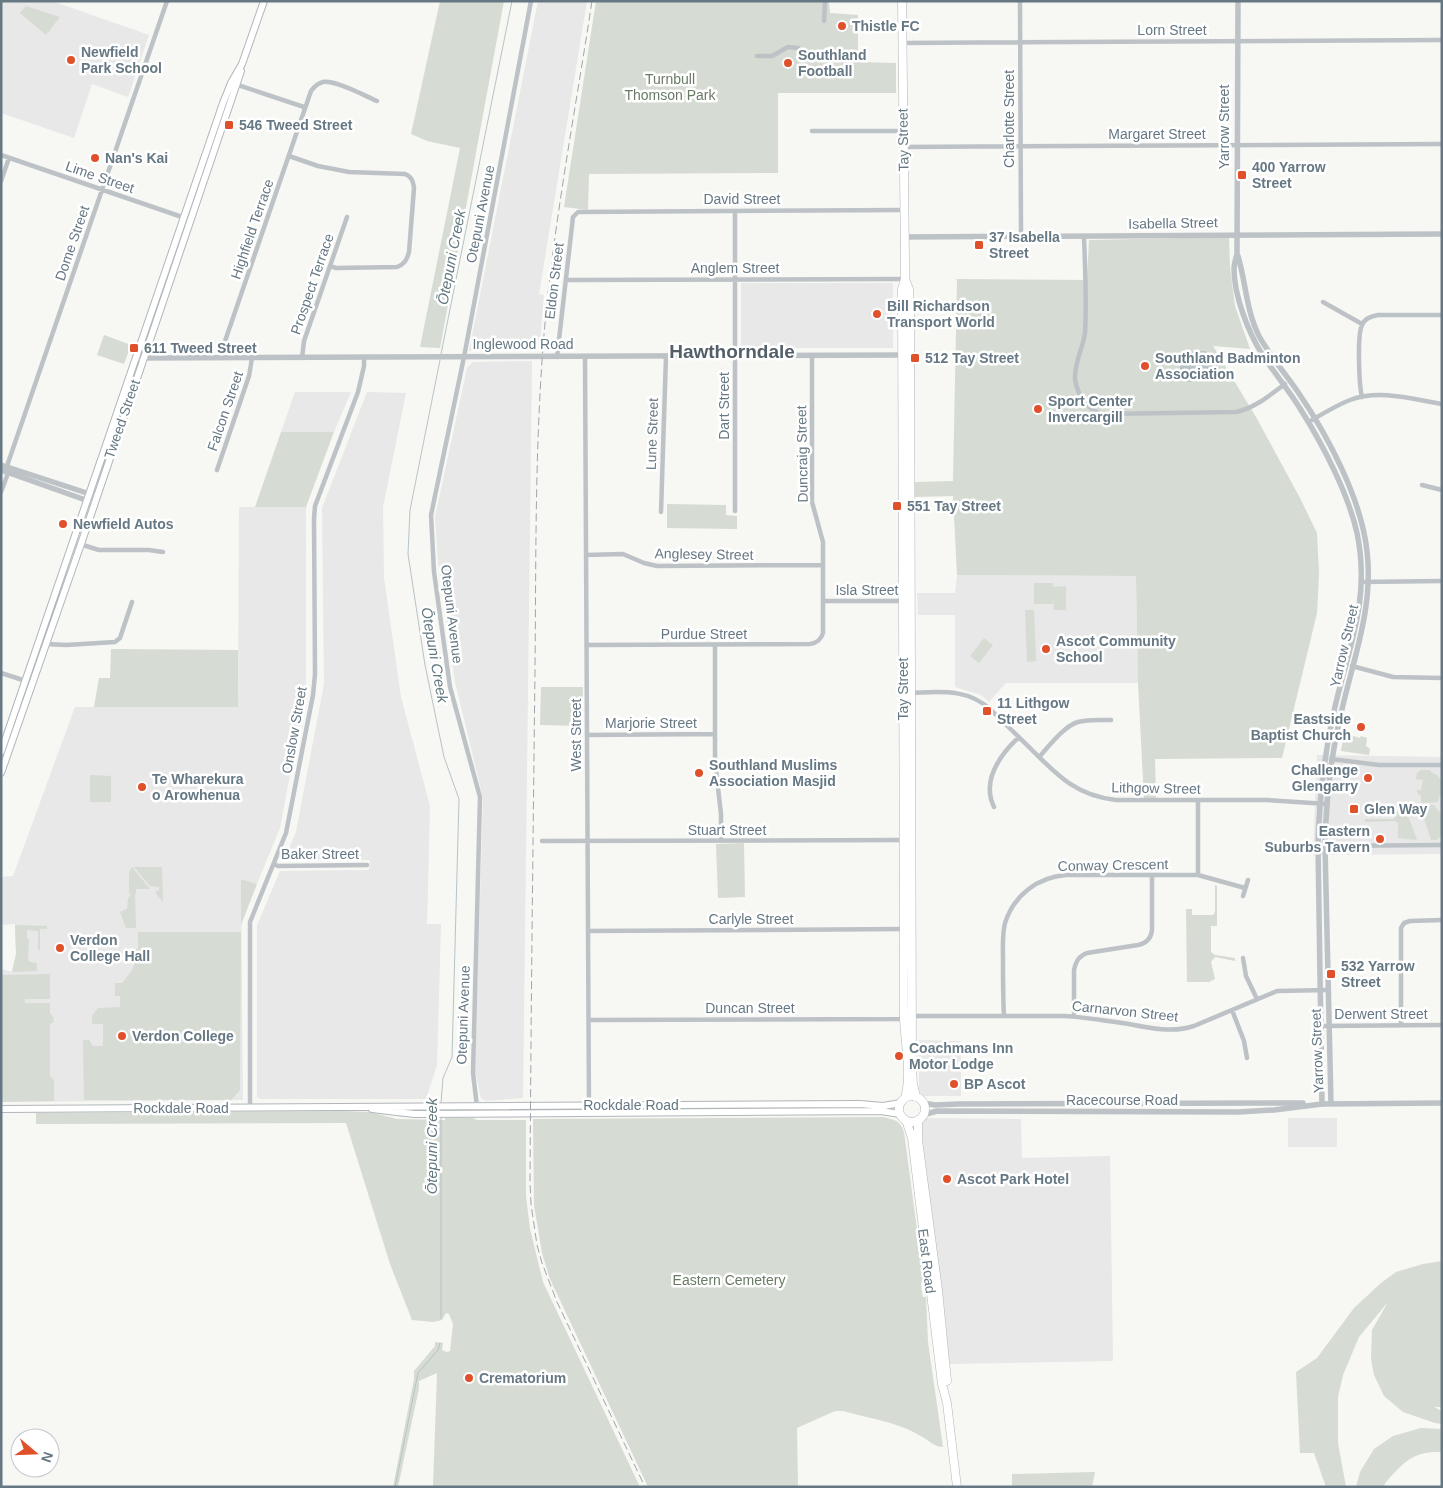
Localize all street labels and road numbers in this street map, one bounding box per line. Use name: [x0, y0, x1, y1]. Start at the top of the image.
street label: Lorn Street: [1137, 22, 1207, 38]
street label: Charlotte Street: [1001, 70, 1017, 168]
street label: Yarrow Street: [1216, 85, 1232, 169]
street label: Tay Street: [894, 108, 912, 172]
street label: Margaret Street: [1108, 126, 1206, 142]
street label: Lime Street: [64, 158, 137, 196]
street label: Otepuni Avenue: [463, 163, 497, 264]
street label: Highfield Terrace: [227, 177, 277, 281]
street label: David Street: [703, 191, 781, 207]
street label: Dome Street: [52, 203, 92, 283]
street label: Isabella Street: [1128, 214, 1218, 232]
street label: Prospect Terrace: [287, 231, 337, 337]
street label: Eldon Street: [541, 242, 567, 320]
street label: Anglem Street: [691, 260, 779, 276]
street label: Inglewood Road: [472, 336, 574, 352]
street label: Falcon Street: [204, 369, 246, 453]
street label: Dart Street: [716, 372, 732, 440]
street label: Tweed Street: [101, 377, 143, 461]
street label: Lune Street: [643, 397, 661, 470]
street label: Duncraig Street: [793, 405, 811, 503]
street label: Anglesey Street: [654, 545, 754, 563]
street label: Otepuni Avenue: [438, 564, 466, 665]
street label: Isla Street: [835, 582, 899, 598]
street label: Yarrow Street: [1327, 603, 1361, 689]
street label: Purdue Street: [661, 626, 747, 642]
street label: Tay Street: [895, 657, 911, 721]
street label: Onslow Street: [278, 685, 310, 775]
street label: West Street: [568, 698, 584, 771]
street label: Marjorie Street: [605, 715, 697, 731]
street label: Lithgow Street: [1111, 779, 1201, 797]
street label: Stuart Street: [688, 822, 766, 838]
street label: Baker Street: [281, 846, 359, 862]
street label: Conway Crescent: [1058, 856, 1168, 874]
street label: Carlyle Street: [709, 911, 794, 927]
street label: Otepuni Avenue: [453, 965, 473, 1065]
street label: Carnarvon Street: [1071, 997, 1179, 1025]
street label: Duncan Street: [705, 1000, 795, 1016]
street label: Derwent Street: [1334, 1006, 1428, 1022]
street label: Yarrow Street: [1308, 1008, 1326, 1094]
street label: Racecourse Road: [1066, 1092, 1178, 1108]
street label: Rockdale Road: [583, 1097, 679, 1113]
street label: Rockdale Road: [133, 1100, 229, 1116]
street label: East Road: [915, 1228, 939, 1294]

